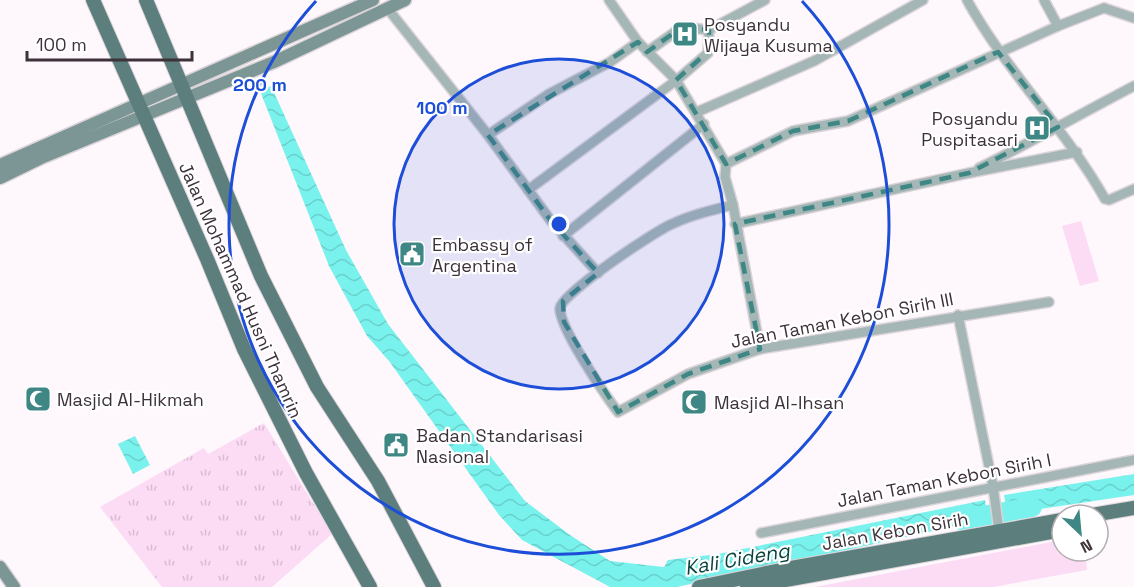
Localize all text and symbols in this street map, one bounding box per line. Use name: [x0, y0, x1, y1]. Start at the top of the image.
place label: Posyandu Wijaya Kusuma: [704, 13, 833, 57]
hospital icon: Posyandu Wijaya Kusuma: [670, 19, 700, 49]
scale bar: [27, 24, 192, 62]
text: 100 m: [36, 33, 87, 56]
text: 200 m: [233, 73, 287, 96]
text: 100 m: [416, 96, 468, 119]
place label: Posyandu Puspitasari: [921, 107, 1018, 151]
hospital icon: Posyandu Puspitasari: [1022, 113, 1052, 143]
street label: Jalan Mohammad Husni Thamrin: [174, 158, 308, 422]
centre of rings: [549, 214, 569, 234]
place label: Embassy of Argentina: [432, 233, 533, 277]
public building icon: Embassy of Argentina: [397, 239, 427, 269]
street label: Jalan Taman Kebon Sirih III: [729, 287, 955, 353]
mosque icon: Masjid Al-Hikmah: [23, 384, 53, 414]
mosque icon: Masjid Al-Ihsan: [679, 387, 709, 417]
place label: Masjid Al-Hikmah: [57, 388, 204, 411]
place label: Masjid Al-Ihsan: [714, 391, 844, 414]
place label: Badan Standarisasi Nasional: [416, 424, 583, 468]
public building icon: Badan Standarisasi Nasional: [381, 430, 411, 460]
street label: Jalan Taman Kebon Sirih I: [835, 448, 1053, 512]
north arrow: [1050, 503, 1110, 563]
street label: Jalan Kebon Sirih: [820, 507, 970, 555]
text: N: [1077, 534, 1096, 558]
water label: Kali Cideng: [682, 537, 793, 581]

